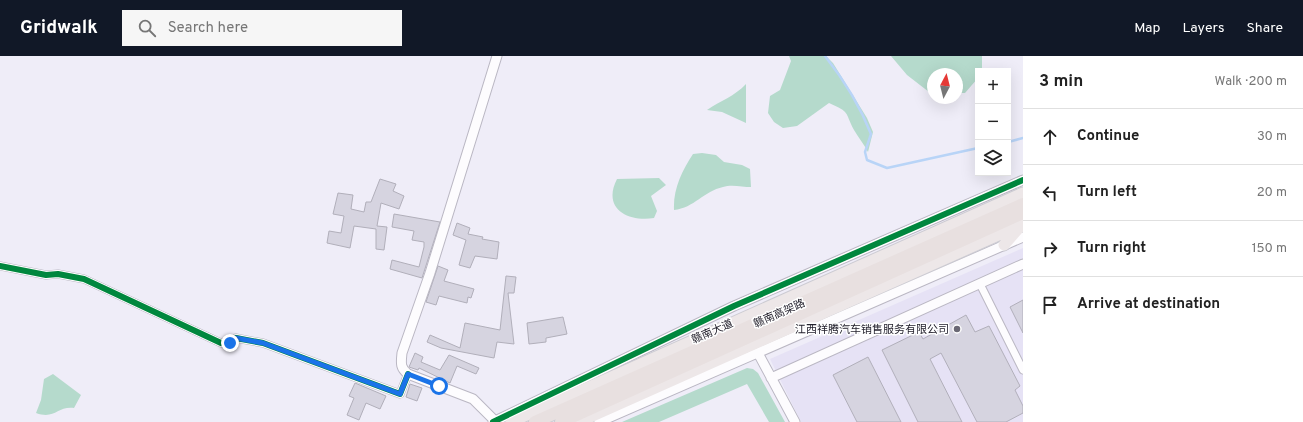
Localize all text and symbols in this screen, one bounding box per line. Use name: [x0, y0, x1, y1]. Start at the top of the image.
search box: [122, 10, 402, 46]
text: Gridwalk: [20, 16, 98, 40]
icon: search: [136, 17, 158, 39]
text: Search here: [168, 19, 248, 38]
text: Map: [1134, 20, 1160, 37]
text: Layers: [1182, 20, 1224, 37]
text: Share: [1246, 20, 1283, 37]
north arrow: [927, 68, 963, 104]
map controls: [975, 68, 1011, 176]
button: +: [975, 68, 1011, 104]
text: 3 min: [1039, 71, 1083, 93]
text: Walk · 200 m: [1215, 74, 1287, 90]
button: −: [975, 104, 1011, 140]
icon: ahead: [1039, 126, 1061, 148]
text: Continue: [1077, 127, 1139, 146]
text: 30 m: [1257, 129, 1287, 145]
button: layers: [975, 140, 1011, 176]
icon: left: [1039, 182, 1061, 204]
text: Turn left: [1077, 183, 1137, 202]
text: 20 m: [1257, 185, 1287, 201]
icon: right: [1039, 238, 1061, 260]
text: Turn right: [1077, 239, 1146, 258]
text: 150 m: [1252, 241, 1287, 257]
icon: arrive: [1039, 294, 1061, 316]
text: Arrive at destination: [1077, 295, 1220, 314]
street label: 赣南高架路: [751, 296, 807, 331]
street label: 赣南大道: [689, 317, 735, 347]
place label: 江西祥腾汽车销售服务有限公司: [795, 323, 949, 337]
marker: 江西祥腾汽车销售服务有限公司: [952, 324, 962, 334]
route end: [221, 334, 239, 352]
route start: [430, 377, 448, 395]

